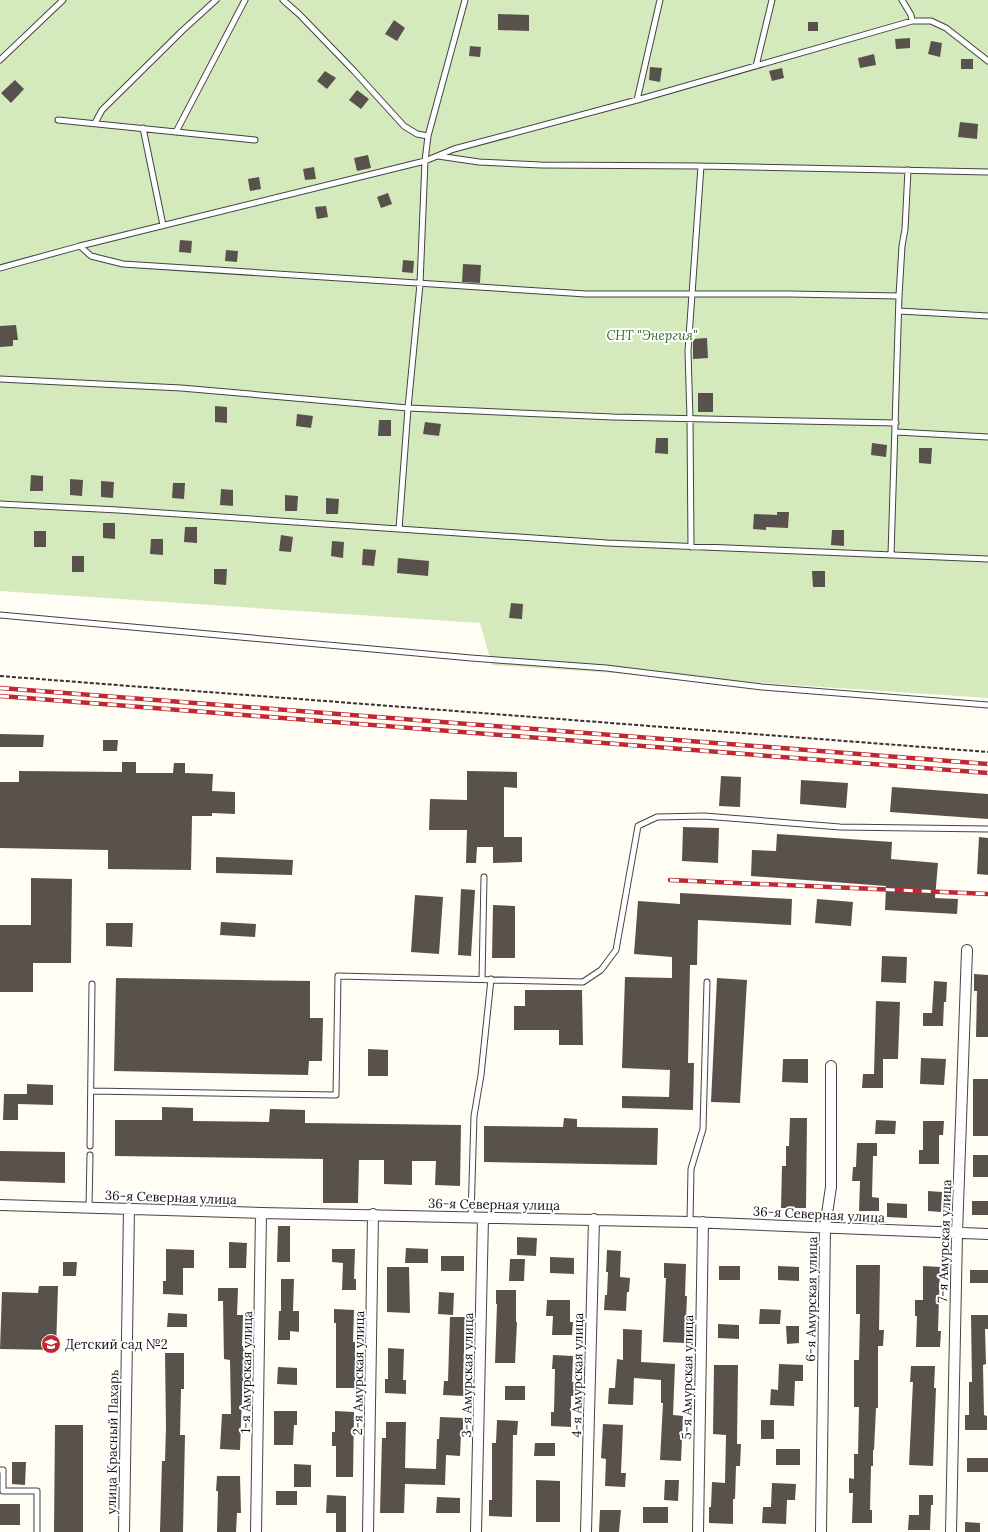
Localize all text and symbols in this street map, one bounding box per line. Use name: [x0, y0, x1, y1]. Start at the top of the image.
park label: СНТ "Энергия": [606, 327, 698, 344]
street label: 7-я Амурская улица: [934, 1179, 955, 1303]
street label: 36-я Северная улица: [105, 1187, 238, 1208]
street label: 36-я Северная улица: [428, 1195, 560, 1214]
street label: 36-я Северная улица: [753, 1203, 886, 1226]
street label: 6-я Амурская улица: [802, 1236, 821, 1362]
street label: 1-я Амурская улица: [237, 1310, 256, 1433]
street label: 2-я Амурская улица: [349, 1310, 368, 1435]
street label: 3-я Амурская улица: [458, 1312, 477, 1438]
street label: 4-я Амурская улица: [568, 1312, 587, 1438]
street label: 5-я Амурская улица: [678, 1314, 697, 1440]
school or university icon: Детский сад №2: [40, 1333, 62, 1355]
place label: Детский сад №2: [65, 1336, 168, 1353]
street label: улица Красный Пахарь: [103, 1369, 122, 1515]

